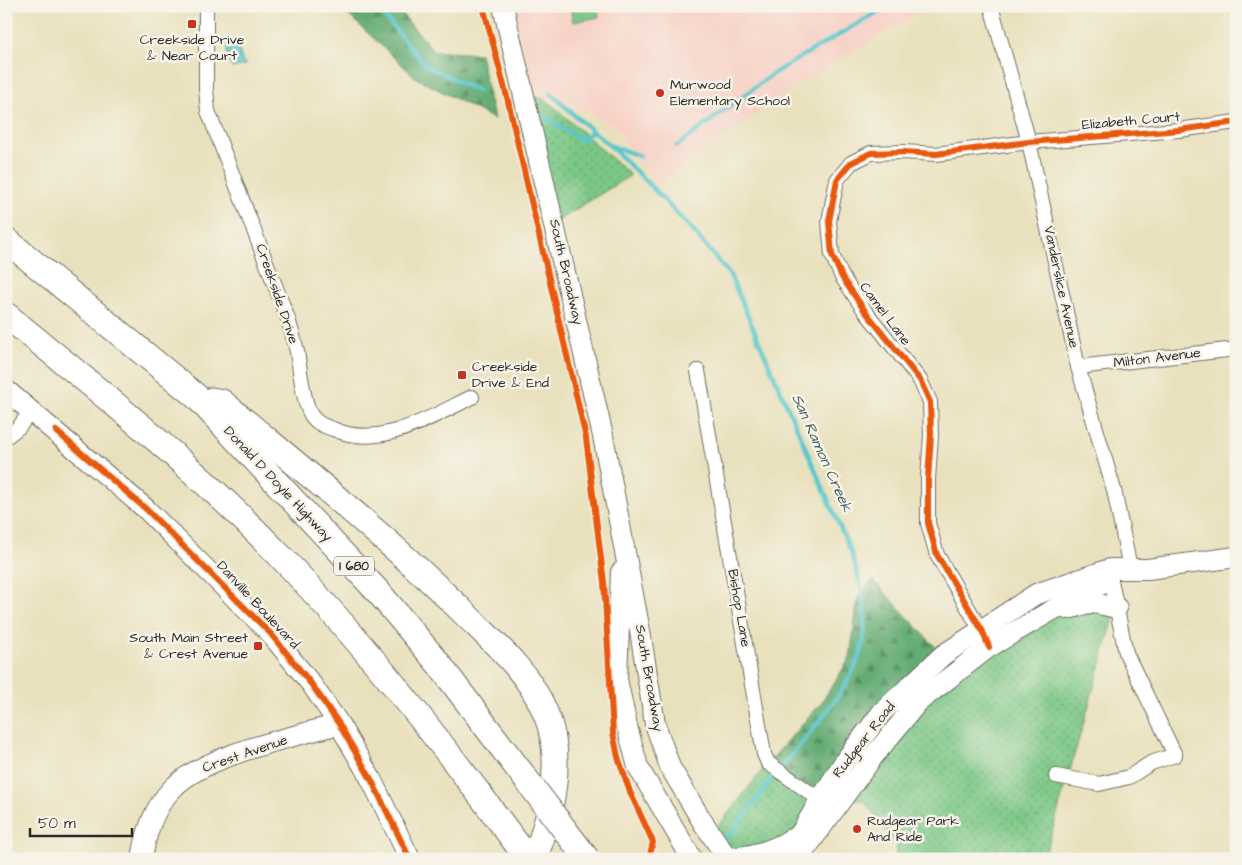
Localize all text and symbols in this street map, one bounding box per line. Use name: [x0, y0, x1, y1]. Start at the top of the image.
marker: Creekside Drive & Near Court: [186, 18, 198, 30]
place label: Creekside Drive & Near Court: [140, 30, 245, 66]
place label: Murwood Elementary School: [670, 75, 790, 111]
marker: Murwood Elementary School: [654, 87, 666, 99]
street label: Elizabeth Court: [1081, 107, 1181, 135]
street label: South Broadway: [544, 217, 588, 327]
street label: Vanderslice Avenue: [1038, 224, 1084, 350]
street label: Creekside Drive: [251, 241, 304, 347]
street label: Camel Lane: [855, 278, 916, 350]
street label: Milton Avenue: [1112, 343, 1202, 373]
place label: Creekside Drive & End: [472, 357, 549, 393]
marker: Creekside Drive & End: [456, 369, 468, 381]
water label: San Ramon Creek: [787, 391, 858, 516]
street label: Donald D Doyle Highway: [219, 422, 337, 546]
street label: Danville Boulevard: [212, 556, 304, 654]
road number: I 680: [334, 556, 374, 576]
street label: Bishop Lane: [722, 568, 756, 649]
street label: South Broadway: [630, 623, 668, 733]
place label: South Main Street & Crest Avenue: [129, 628, 248, 664]
marker: South Main Street & Crest Avenue: [252, 640, 264, 652]
street label: Rudgear Road: [828, 698, 900, 782]
street label: Crest Avenue: [200, 730, 291, 778]
scale bar: [30, 805, 132, 837]
place label: Rudgear Park And Ride: [867, 811, 959, 847]
text: 50 m: [38, 813, 76, 834]
marker: Rudgear Park And Ride: [851, 823, 863, 835]

